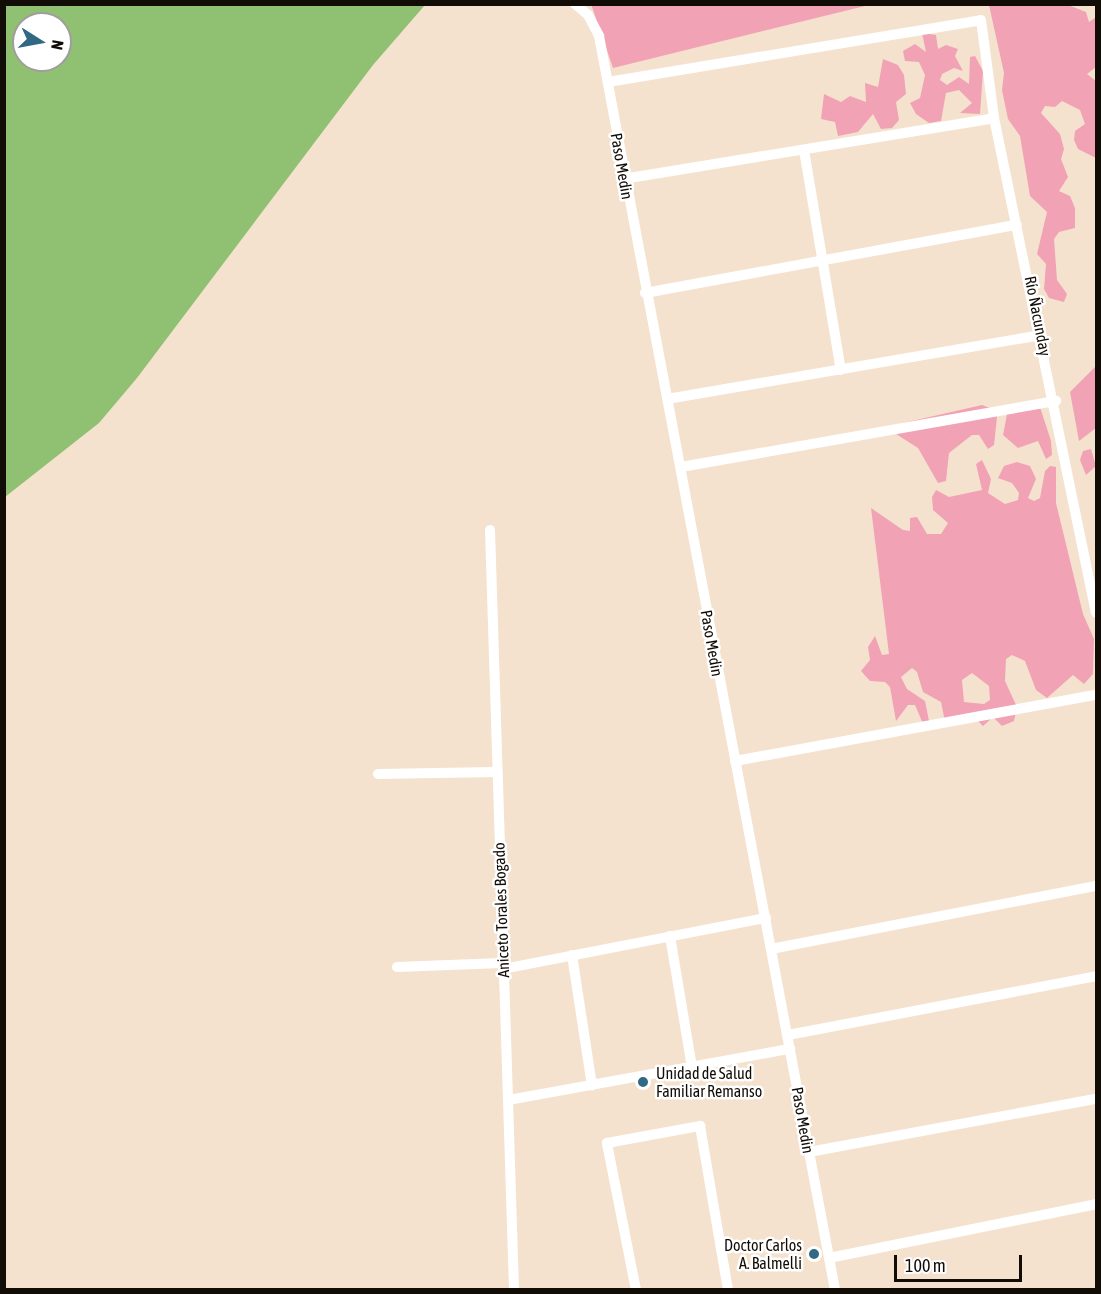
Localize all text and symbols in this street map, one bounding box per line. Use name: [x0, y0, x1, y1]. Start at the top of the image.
north arrow: [12, 12, 72, 72]
text: N: [48, 39, 67, 51]
street label: Paso Medin: [607, 131, 637, 201]
street label: Río Ñacunday: [1021, 274, 1055, 358]
street label: Paso Medin: [697, 608, 727, 678]
street label: Aniceto Torales Bogado: [489, 842, 513, 978]
place label: Unidad de Salud Familiar Remanso: [656, 1063, 762, 1101]
marker: Unidad de Salud Familiar Remanso: [634, 1073, 652, 1091]
street label: Paso Medin: [788, 1085, 818, 1155]
place label: Doctor Carlos A. Balmelli: [724, 1235, 802, 1273]
scale bar: [897, 1243, 1024, 1281]
marker: Doctor Carlos A. Balmelli: [807, 1247, 821, 1261]
text: 100 m: [905, 1255, 946, 1276]

